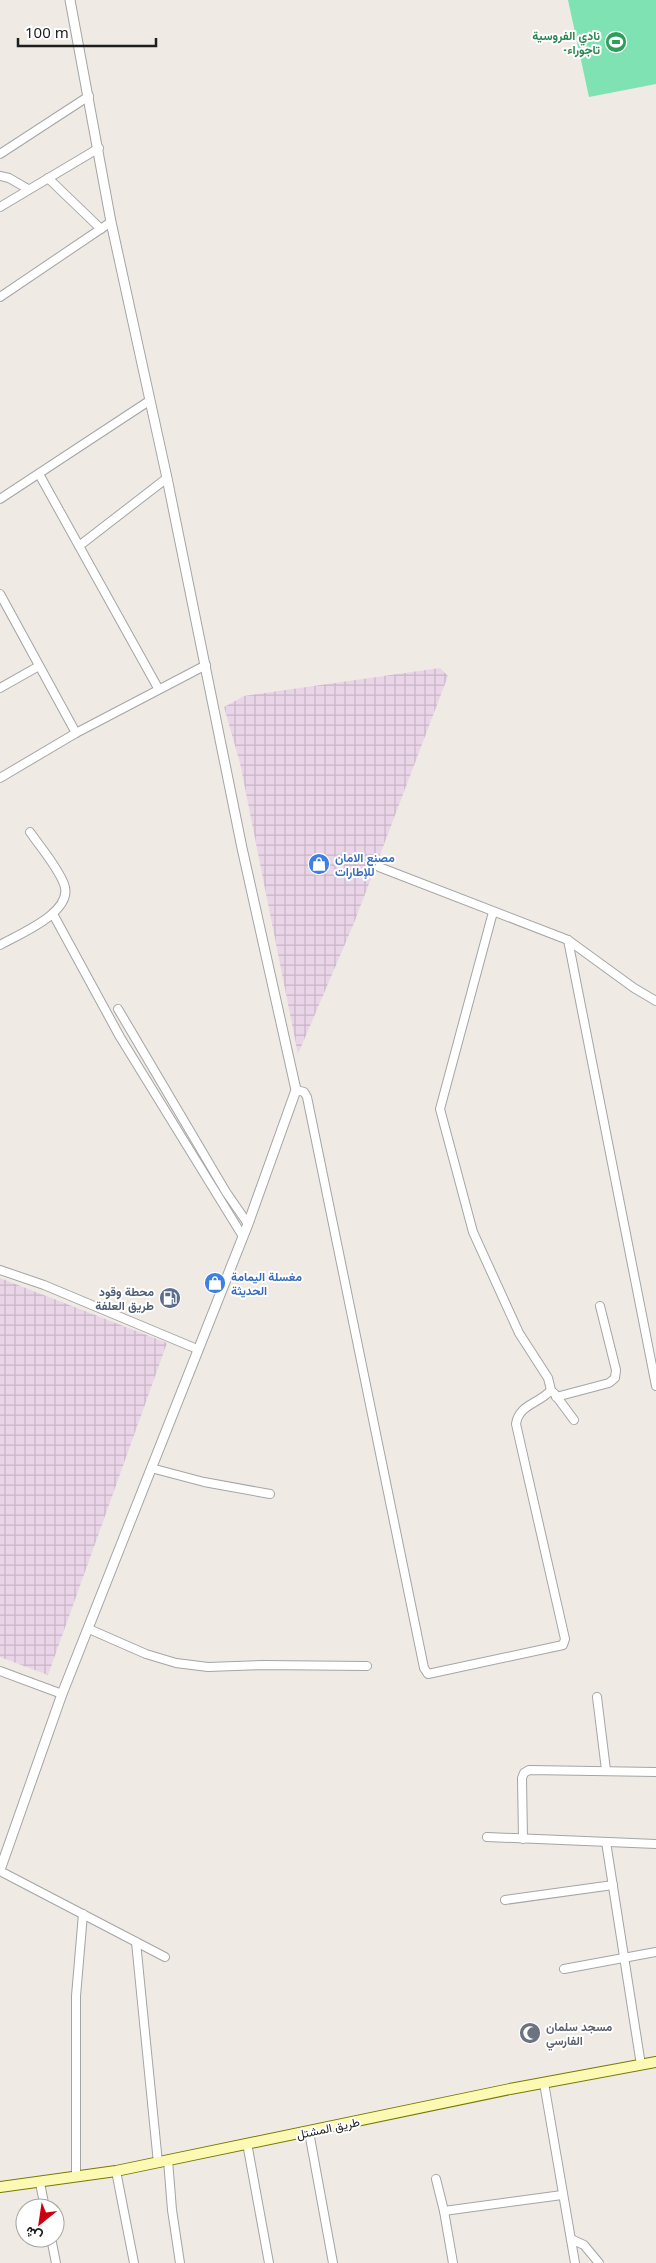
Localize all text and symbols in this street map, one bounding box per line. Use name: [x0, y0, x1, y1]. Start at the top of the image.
scale bar: [18, 15, 155, 47]
text: 100 m: [25, 22, 69, 42]
place label: نادي الفروسية -تاجوراء: [532, 27, 600, 58]
sports icon: نادي الفروسية -تاجوراء: [604, 30, 628, 54]
place label: مصنع الامان للإطارات: [335, 849, 395, 880]
shop icon: مصنع الامان للإطارات: [307, 852, 331, 876]
place label: مغسلة اليمامة الحديثة: [231, 1268, 302, 1299]
shop icon: مغسلة اليمامة الحديثة: [203, 1271, 227, 1295]
place label: محطة وقود طريق العلفة: [95, 1283, 154, 1314]
fuel station icon: محطة وقود طريق العلفة: [158, 1286, 182, 1310]
place label: مسجد سلمان الفارسي: [546, 2018, 613, 2051]
mosque icon: مسجد سلمان الفارسي: [518, 2021, 542, 2045]
street label: طريق المشتل: [295, 2113, 361, 2143]
north arrow: [15, 2198, 65, 2248]
text: ش: [21, 2222, 45, 2247]

